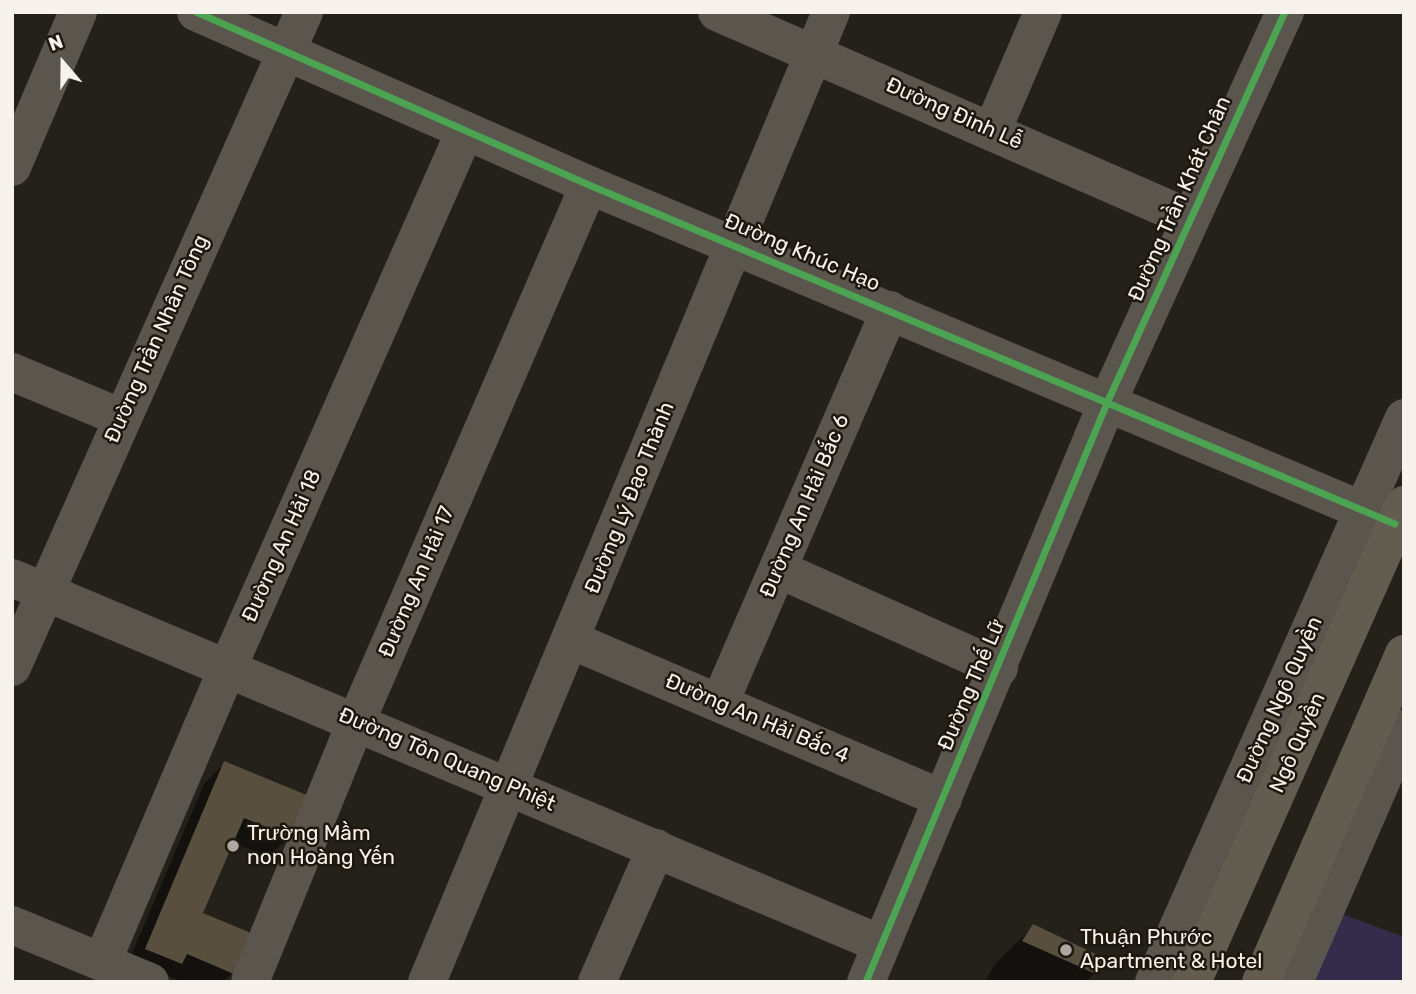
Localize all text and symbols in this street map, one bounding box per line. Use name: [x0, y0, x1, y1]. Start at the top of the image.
north arrow: [28, 28, 98, 98]
text: N: [45, 30, 66, 56]
street label: Đường Đinh Lễ: [882, 73, 1026, 155]
street label: Đường Trần Khát Chân: [1123, 92, 1237, 306]
street label: Đường Khúc Hạo: [720, 209, 884, 297]
street label: Đường Trần Nhân Tông: [100, 231, 214, 447]
street label: Đường Lý Đạo Thành: [580, 398, 680, 598]
street label: Đường An Hải Bắc 6: [755, 411, 855, 601]
street label: Đường An Hải 18: [237, 466, 327, 626]
street label: Đường An Hải 17: [374, 503, 460, 661]
street label: Đường Ngô Quyền: [1232, 613, 1328, 787]
street label: Đường Thế Lữ: [933, 616, 1011, 754]
street label: Đường An Hải Bắc 4: [661, 669, 853, 769]
street label: Ngô Quyền: [1265, 689, 1331, 797]
street label: Đường Tôn Quang Phiệt: [335, 703, 559, 817]
place label: Trường Mầm non Hoàng Yến: [247, 821, 395, 871]
marker: Trường Mầm non Hoàng Yến: [225, 838, 241, 854]
place label: Thuận Phước Apartment & Hotel: [1080, 925, 1262, 975]
marker: Thuận Phước Apartment & Hotel: [1058, 942, 1074, 958]

